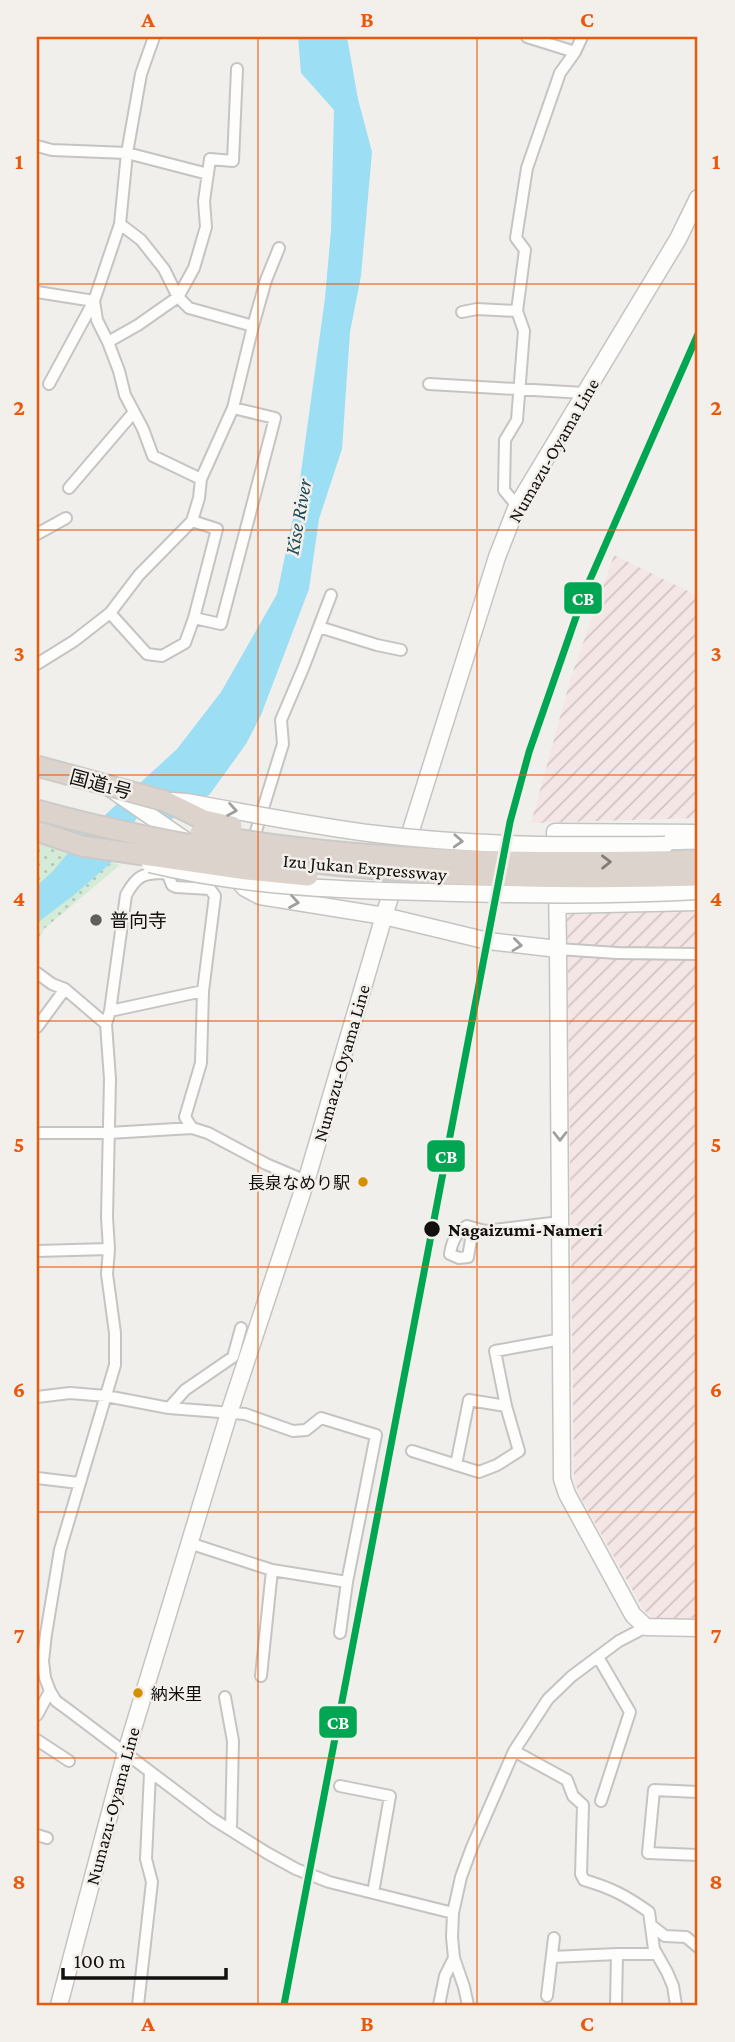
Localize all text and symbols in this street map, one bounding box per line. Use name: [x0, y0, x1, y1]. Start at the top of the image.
text: A: [140, 6, 155, 32]
text: B: [360, 6, 374, 32]
text: C: [580, 6, 594, 32]
text: 1: [15, 148, 24, 174]
text: 1: [712, 148, 721, 174]
street label: Numazu-Oyama Line: [504, 375, 603, 526]
text: 2: [13, 394, 25, 420]
text: 2: [710, 394, 722, 420]
water label: Kise River: [280, 476, 317, 557]
line badge: CB: [563, 581, 603, 615]
text: CB: [572, 588, 594, 609]
text: 3: [13, 640, 25, 666]
text: 3: [710, 640, 722, 666]
street label: 国道1号: [68, 766, 134, 803]
one-way arrow: [226, 802, 238, 817]
one-way arrow: [452, 833, 463, 848]
street label: Izu Jukan Expressway: [282, 850, 448, 885]
one-way arrow: [602, 854, 612, 870]
text: 4: [13, 885, 25, 911]
text: 4: [710, 885, 722, 911]
one-way arrow: [288, 894, 300, 909]
place label: 普向寺: [110, 910, 167, 931]
marker: 普向寺: [88, 912, 104, 928]
one-way arrow: [512, 937, 523, 952]
street label: Numazu-Oyama Line: [309, 982, 374, 1144]
text: 5: [13, 1131, 25, 1157]
one-way arrow: [552, 1131, 567, 1142]
text: 5: [710, 1131, 722, 1157]
line badge: CB: [426, 1139, 466, 1173]
text: CB: [435, 1146, 457, 1167]
place label: 長泉なめり駅: [248, 1174, 350, 1193]
marker: 長泉なめり駅: [356, 1175, 370, 1189]
marker: Nagaizumi-Nameri: [422, 1219, 442, 1239]
place label: Nagaizumi-Nameri: [448, 1219, 603, 1240]
text: 6: [13, 1376, 25, 1402]
text: 6: [710, 1376, 722, 1402]
text: 7: [13, 1622, 25, 1648]
text: 7: [710, 1622, 722, 1648]
place label: 納米里: [151, 1685, 202, 1704]
marker: 納米里: [131, 1686, 145, 1700]
line badge: CB: [318, 1705, 358, 1739]
text: CB: [327, 1712, 349, 1733]
street label: Numazu-Oyama Line: [81, 1725, 144, 1887]
text: 8: [12, 1868, 26, 1894]
text: 8: [709, 1868, 723, 1894]
scale bar: [63, 1937, 226, 1981]
text: 100 m: [74, 1949, 126, 1973]
text: A: [140, 2010, 155, 2036]
text: B: [360, 2010, 374, 2036]
text: C: [580, 2010, 594, 2036]

